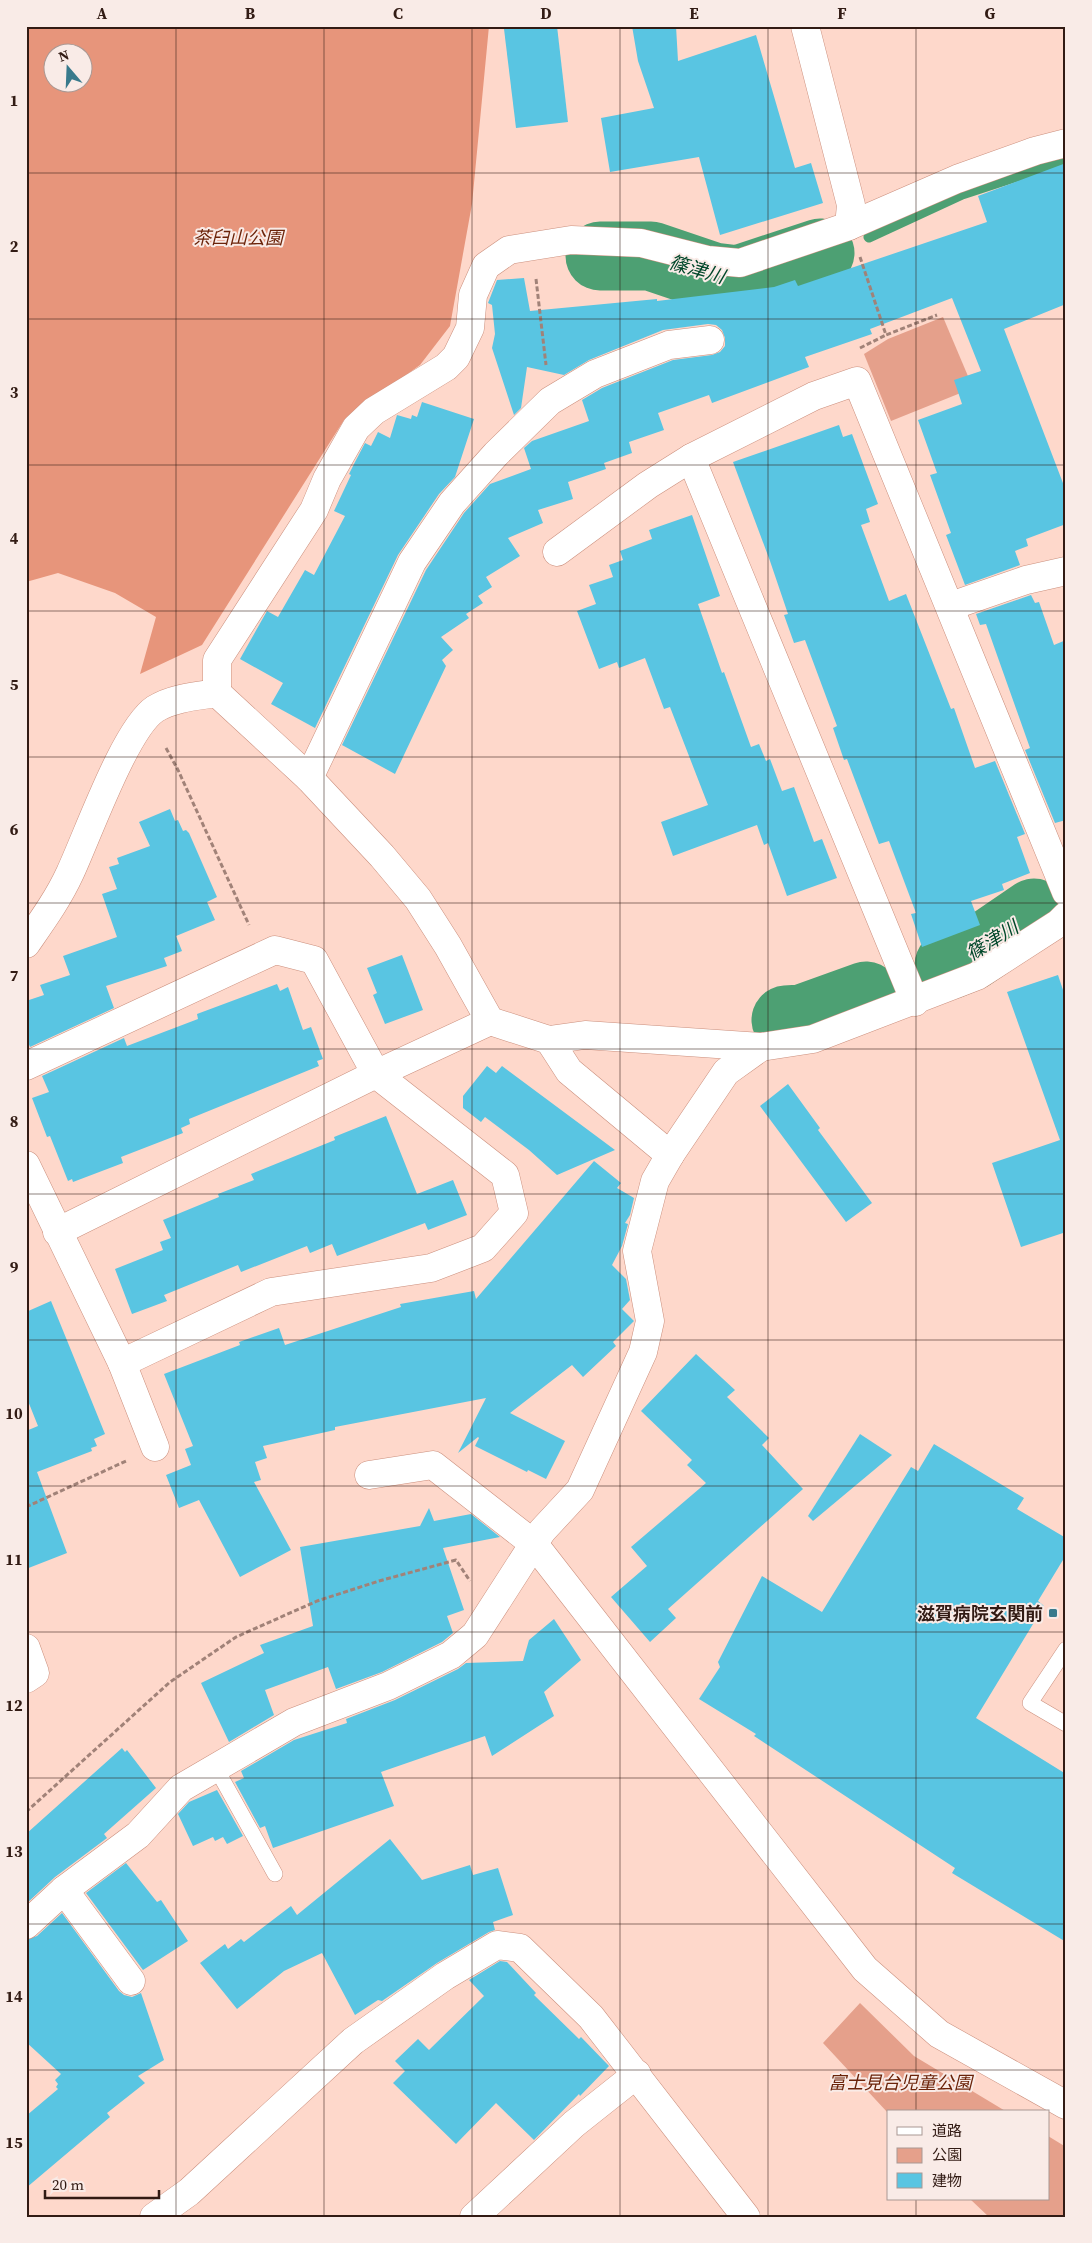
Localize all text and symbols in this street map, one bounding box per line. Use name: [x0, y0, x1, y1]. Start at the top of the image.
text: A: [97, 2, 108, 24]
text: B: [245, 2, 256, 24]
text: C: [393, 2, 403, 24]
text: D: [540, 2, 552, 24]
text: E: [689, 2, 699, 24]
text: F: [837, 2, 847, 24]
text: G: [985, 2, 996, 24]
north arrow: [42, 42, 92, 92]
text: N: [56, 45, 72, 67]
text: 1: [10, 89, 18, 111]
park label: 茶臼山公園: [193, 225, 286, 250]
text: 2: [10, 235, 19, 257]
water label: 篠津川: [666, 249, 730, 290]
text: 3: [10, 381, 19, 403]
text: 4: [10, 527, 19, 549]
text: 5: [10, 673, 19, 695]
text: 6: [10, 818, 19, 840]
water label: 篠津川: [961, 913, 1025, 966]
text: 7: [10, 964, 19, 986]
text: 8: [10, 1110, 18, 1132]
text: 9: [10, 1256, 19, 1278]
text: 10: [5, 1402, 23, 1424]
text: 11: [5, 1548, 23, 1570]
place label: 滋賀病院玄関前: [917, 1601, 1043, 1626]
marker: 滋賀病院玄関前: [1047, 1607, 1059, 1619]
text: 12: [5, 1694, 23, 1716]
text: 13: [5, 1840, 23, 1862]
text: 14: [5, 1985, 23, 2007]
park label: 富士見台児童公園: [828, 2070, 975, 2095]
legend: [887, 2110, 1050, 2200]
text: 道路: [932, 2120, 962, 2141]
text: 15: [5, 2131, 23, 2153]
text: 公園: [932, 2144, 962, 2165]
scale bar: [45, 2168, 159, 2200]
text: 建物: [932, 2170, 962, 2191]
text: 20 m: [52, 2174, 84, 2195]

